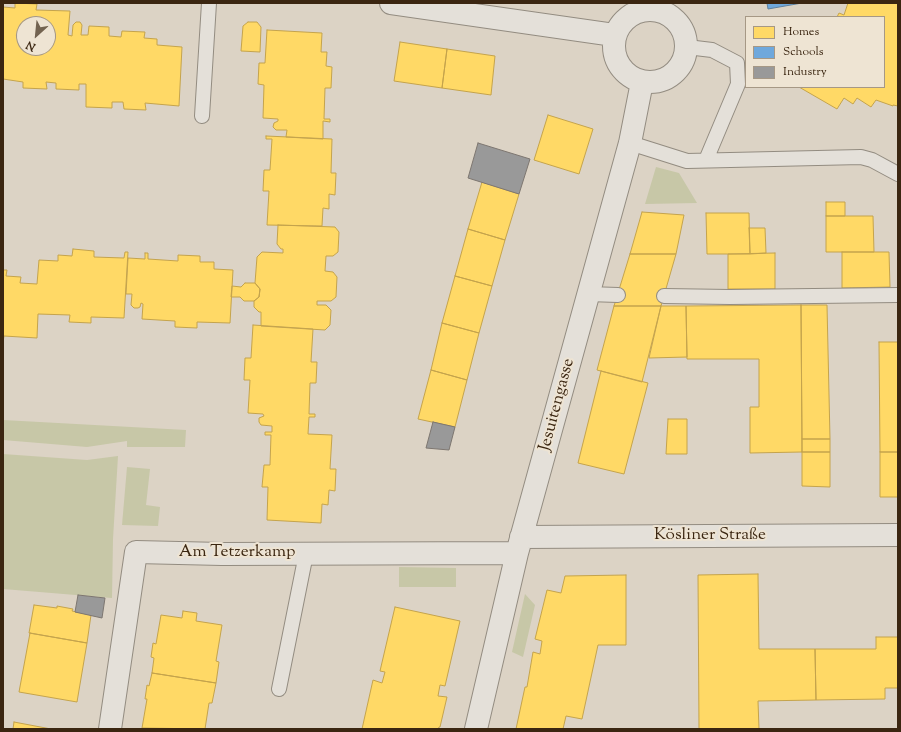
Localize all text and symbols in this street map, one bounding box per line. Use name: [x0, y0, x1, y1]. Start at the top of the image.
north arrow: [16, 16, 56, 56]
legend: [745, 16, 885, 88]
text: Homes: [783, 23, 819, 41]
text: N: [23, 37, 39, 55]
text: Schools: [783, 43, 824, 61]
text: Industry: [783, 63, 827, 81]
street label: Jesuitengasse: [536, 356, 580, 454]
street label: Kösliner Straße: [654, 526, 766, 546]
street label: Am Tetzerkamp: [179, 543, 295, 563]

